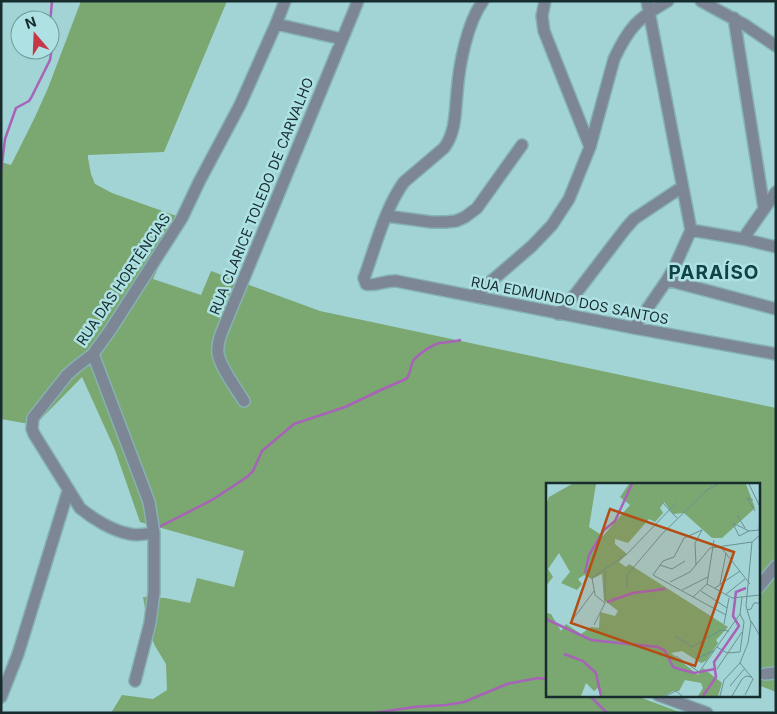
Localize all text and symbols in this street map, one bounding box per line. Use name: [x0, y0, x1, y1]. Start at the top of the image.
north arrow: [10, 10, 60, 60]
text: N: [23, 12, 38, 32]
street label: RUA CLARICE TOLEDO DE CARVALHO: [205, 75, 317, 317]
street label: RUA DAS HORTÊNCIAS: [72, 210, 174, 348]
district label: PARAÍSO: [669, 261, 760, 284]
street label: RUA EDMUNDO DOS SANTOS: [470, 272, 670, 328]
inset map: [546, 483, 760, 696]

